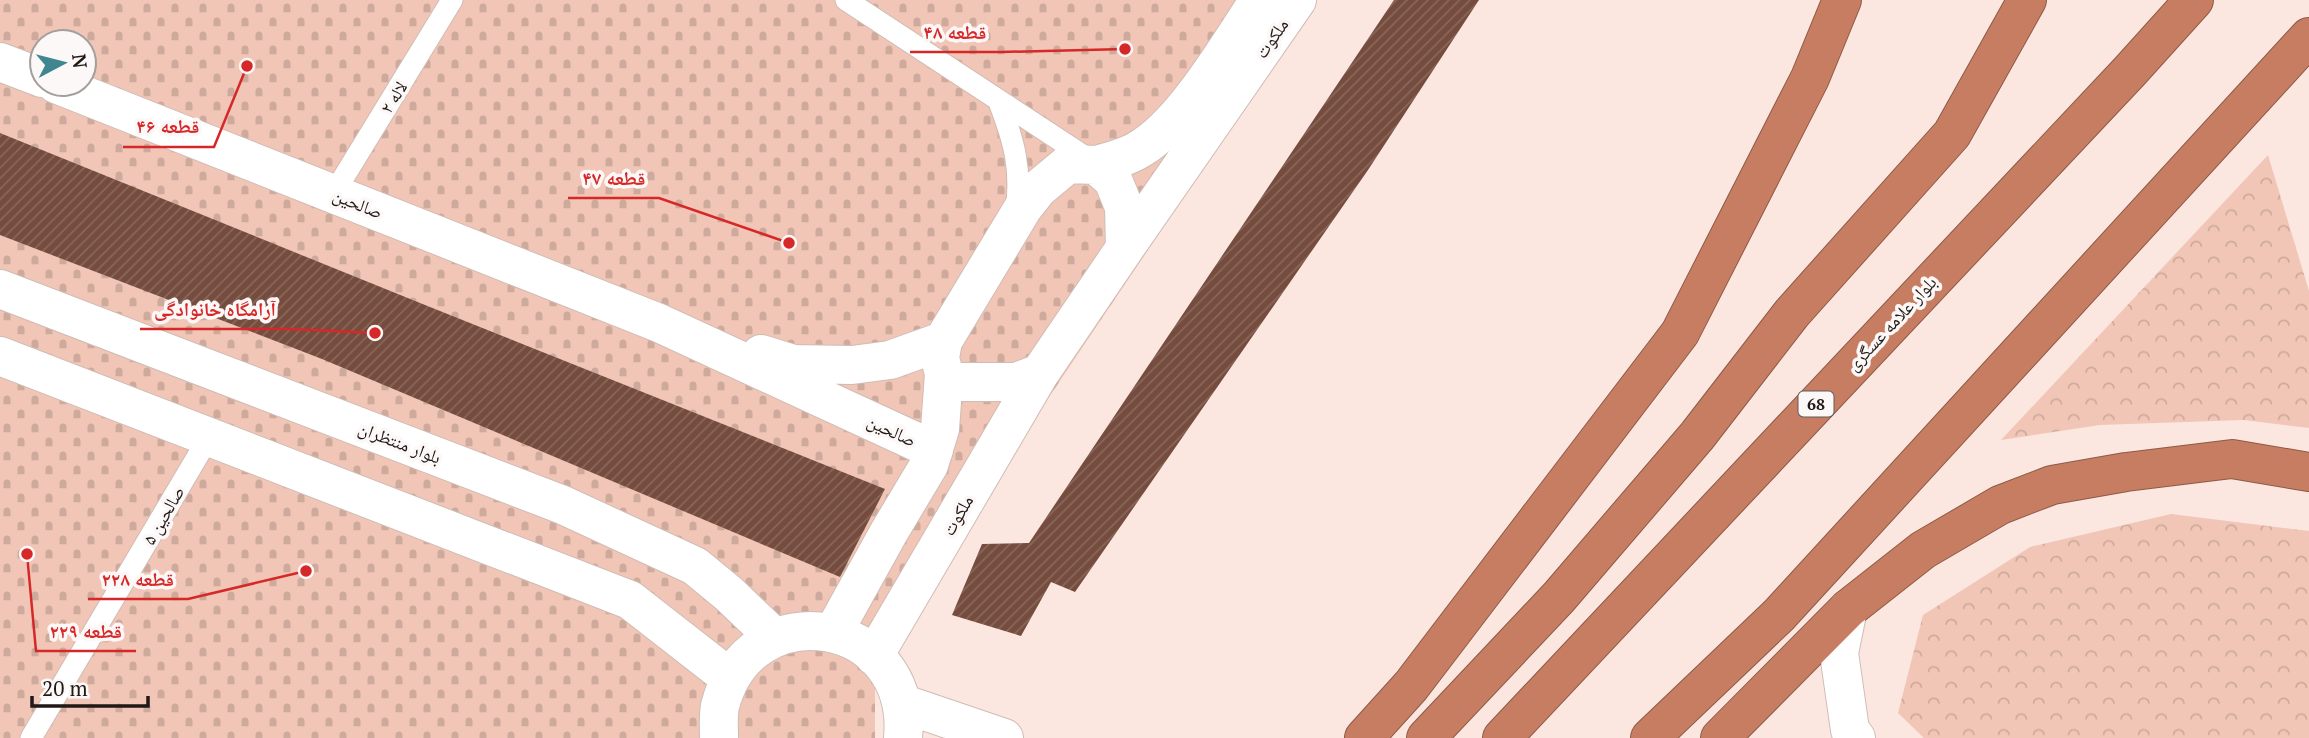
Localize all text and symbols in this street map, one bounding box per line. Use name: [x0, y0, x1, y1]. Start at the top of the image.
callout: قطعه ۴۸: [910, 12, 1001, 52]
street label: ملکوت: [1249, 13, 1293, 63]
text: قطعه ۴۸: [924, 19, 986, 44]
north arrow: [28, 28, 98, 98]
text: N: [67, 52, 94, 70]
street label: لاله ۲: [374, 76, 412, 118]
callout: قطعه ۴۶: [123, 107, 214, 147]
text: قطعه ۴۶: [137, 113, 199, 138]
callout: قطعه ۴۷: [568, 158, 659, 198]
text: قطعه ۴۷: [583, 165, 645, 190]
street label: صالحین: [330, 182, 386, 224]
street label: بلوار علامه عسگری: [1841, 270, 1941, 376]
callout: آرامگاه خانوادگی: [140, 289, 290, 329]
text: آرامگاه خانوادگی: [154, 296, 277, 321]
road number: 68: [1798, 392, 1834, 416]
street label: صالحین: [864, 408, 920, 452]
street label: بلوار منتظران: [355, 415, 445, 469]
street label: صالحین ۵: [137, 481, 189, 549]
street label: ملکوت: [936, 490, 978, 540]
callout: قطعه ۲۲۸: [88, 559, 188, 599]
text: قطعه ۲۲۸: [102, 566, 174, 591]
callout: قطعه ۲۲۹: [36, 611, 136, 651]
text: قطعه ۲۲۹: [50, 618, 122, 643]
scale bar: [32, 664, 147, 708]
text: 20 m: [42, 674, 88, 702]

